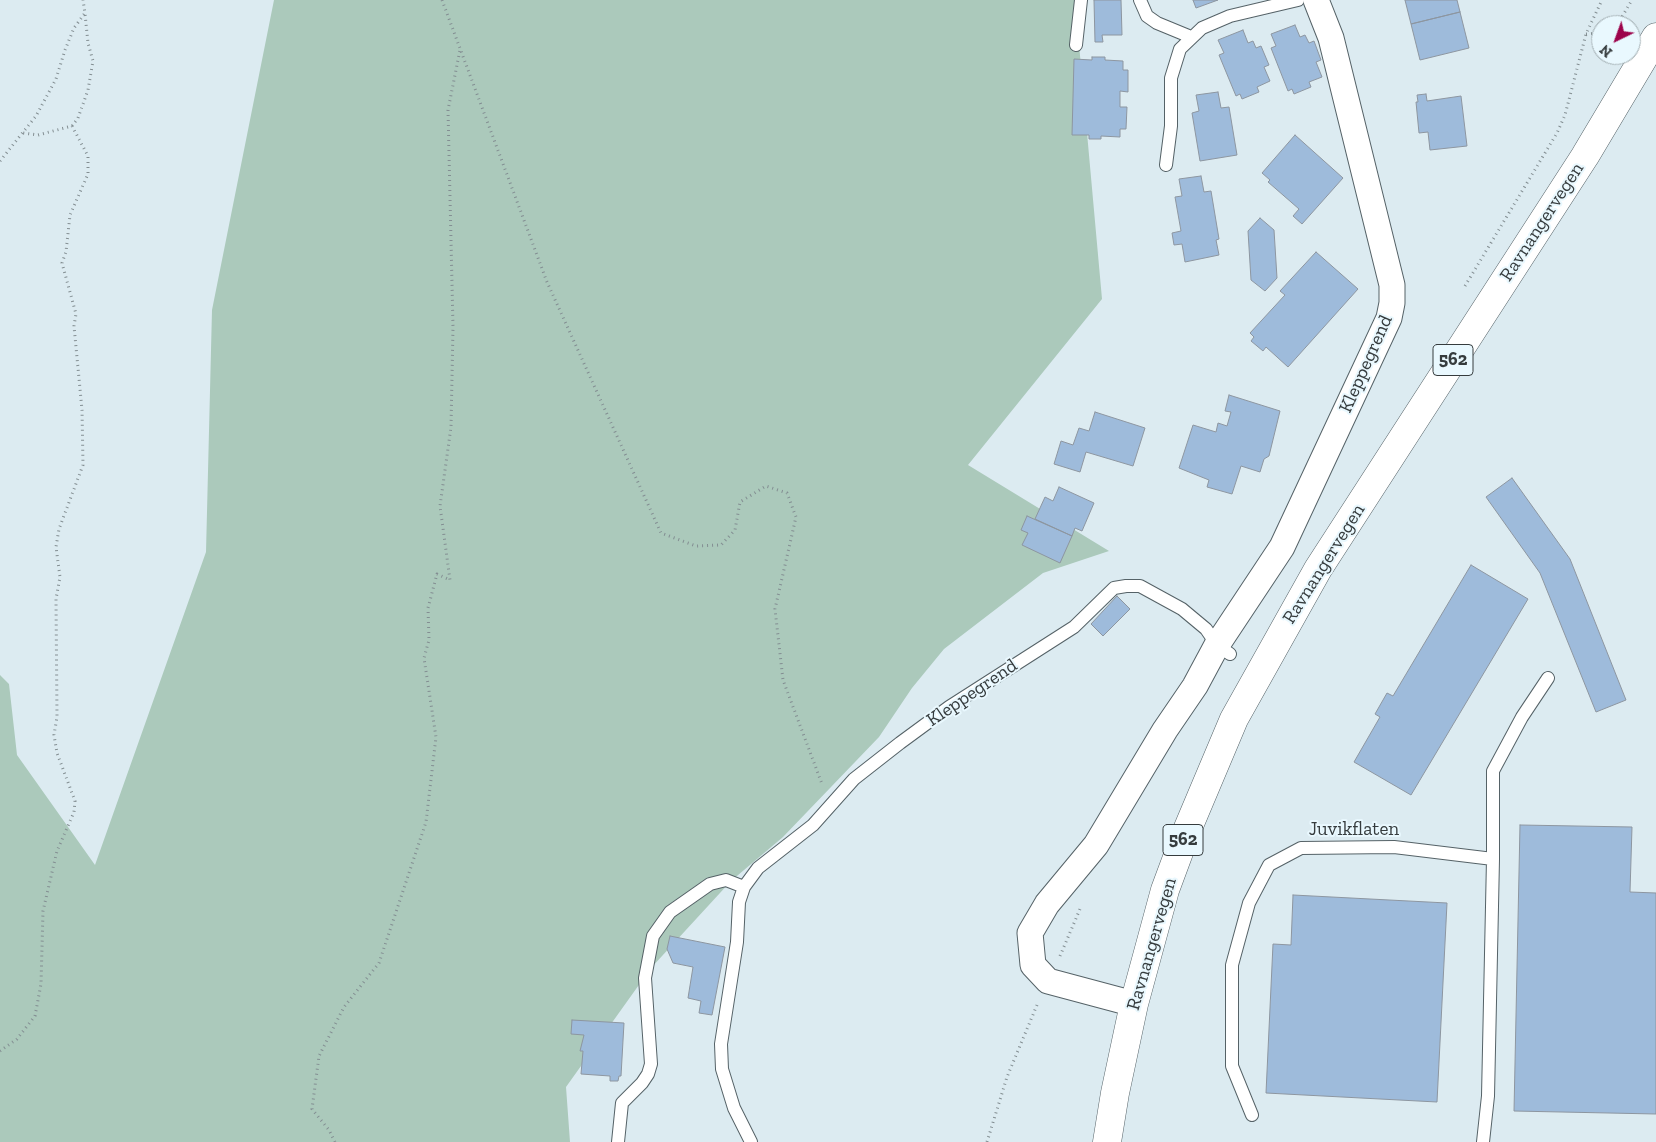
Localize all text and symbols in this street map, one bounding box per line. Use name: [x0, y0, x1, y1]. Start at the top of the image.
north arrow: [1591, 15, 1641, 65]
text: N: [1597, 41, 1616, 61]
street label: Ravnangervegen: [1495, 158, 1589, 286]
street label: Kleppegrend: [1334, 312, 1398, 416]
road number: 562: [1433, 344, 1473, 376]
street label: Ravnangervegen: [1278, 500, 1370, 628]
street label: Kleppegrend: [922, 654, 1022, 732]
street label: Juvikflaten: [1309, 819, 1399, 841]
road number: 562: [1163, 824, 1203, 856]
street label: Ravnangervegen: [1122, 875, 1182, 1013]

